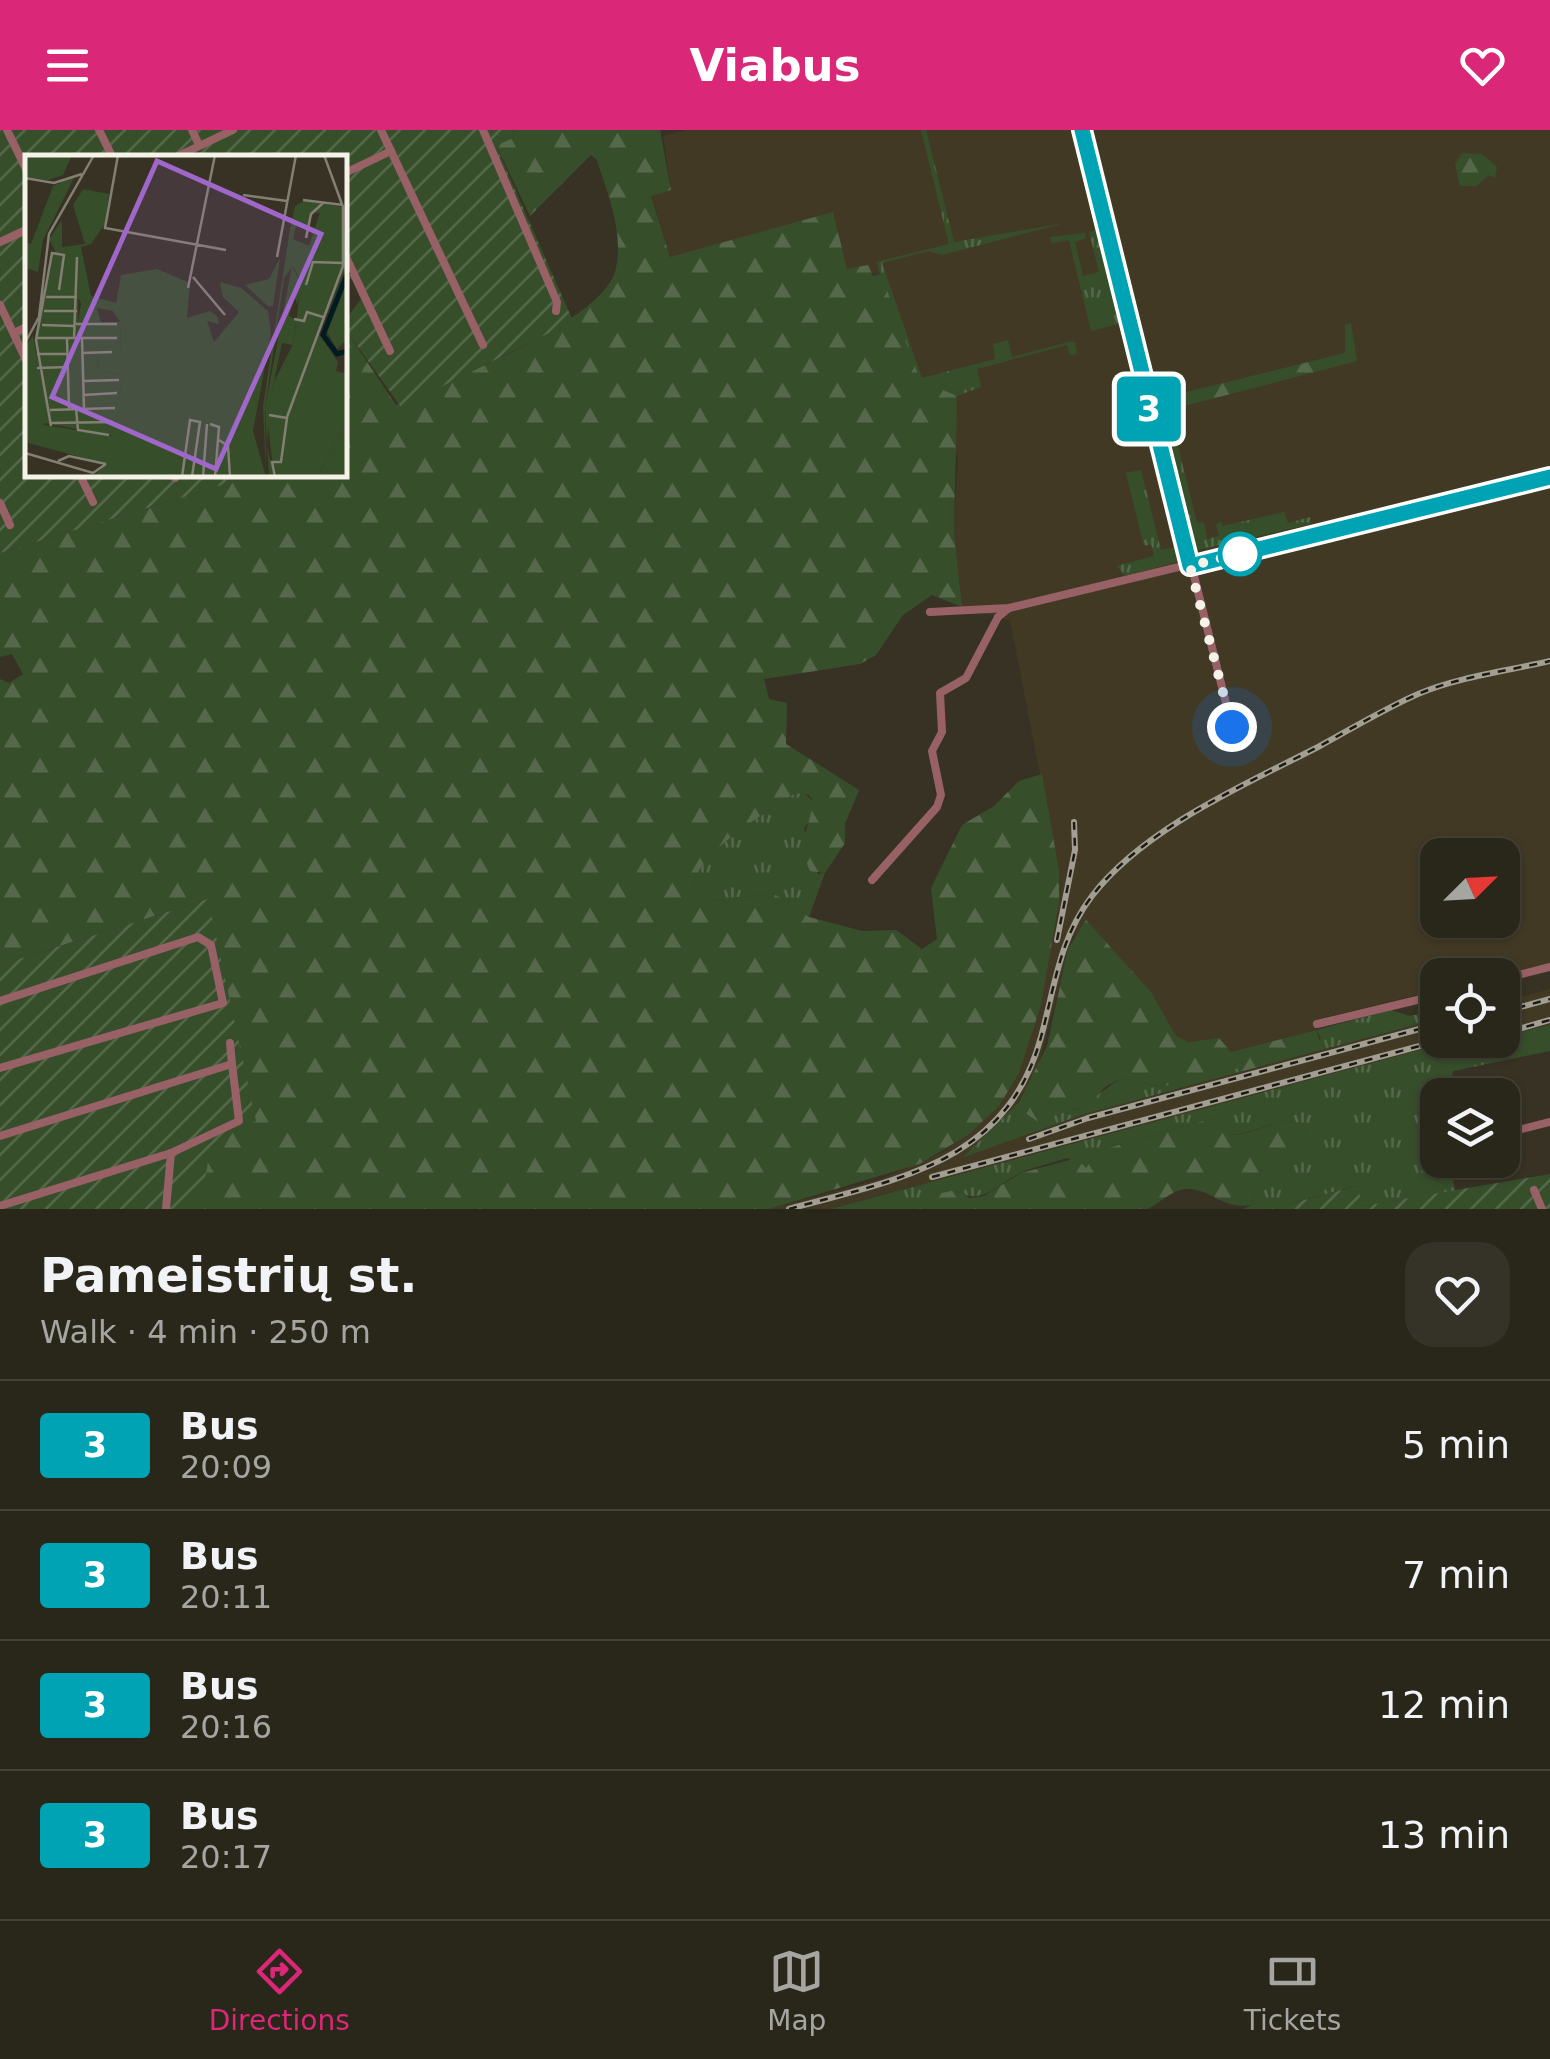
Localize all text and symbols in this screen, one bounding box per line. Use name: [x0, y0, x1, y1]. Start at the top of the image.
icon: menu: [40, 38, 95, 93]
icon: heart: [1455, 38, 1510, 93]
text: Viabus: [690, 39, 860, 92]
inset map: [25, 155, 348, 478]
line badge: 3: [1116, 376, 1182, 442]
text: 3: [1137, 389, 1161, 429]
unlabelled marker: [1219, 533, 1261, 575]
your location: [1207, 702, 1257, 752]
north arrow: [1420, 838, 1520, 938]
map controls: [1420, 838, 1520, 1178]
button: locate: [1420, 958, 1520, 1058]
button: layers: [1420, 1078, 1520, 1178]
button: heart: [1405, 1242, 1510, 1347]
text: Pameistrių st.: [40, 1247, 418, 1303]
text: Walk · 4 min · 250 m: [40, 1313, 371, 1351]
text: Bus: [180, 1404, 259, 1448]
text: 5 min: [1402, 1423, 1510, 1467]
text: 3: [83, 1425, 107, 1465]
text: 20:09: [180, 1448, 272, 1486]
text: Bus: [180, 1534, 259, 1578]
text: 7 min: [1402, 1553, 1510, 1597]
text: 3: [83, 1555, 107, 1595]
text: 20:11: [180, 1578, 272, 1616]
text: Bus: [180, 1664, 259, 1708]
text: 12 min: [1378, 1683, 1510, 1727]
text: 3: [83, 1685, 107, 1725]
text: 20:16: [180, 1708, 272, 1746]
text: Bus: [180, 1794, 259, 1838]
text: 13 min: [1378, 1813, 1510, 1857]
text: 3: [83, 1815, 107, 1855]
text: 20:17: [180, 1838, 272, 1876]
tab: Directions: [209, 1944, 350, 2037]
tab: Map: [767, 1944, 826, 2037]
tab: Tickets: [1244, 1944, 1341, 2037]

